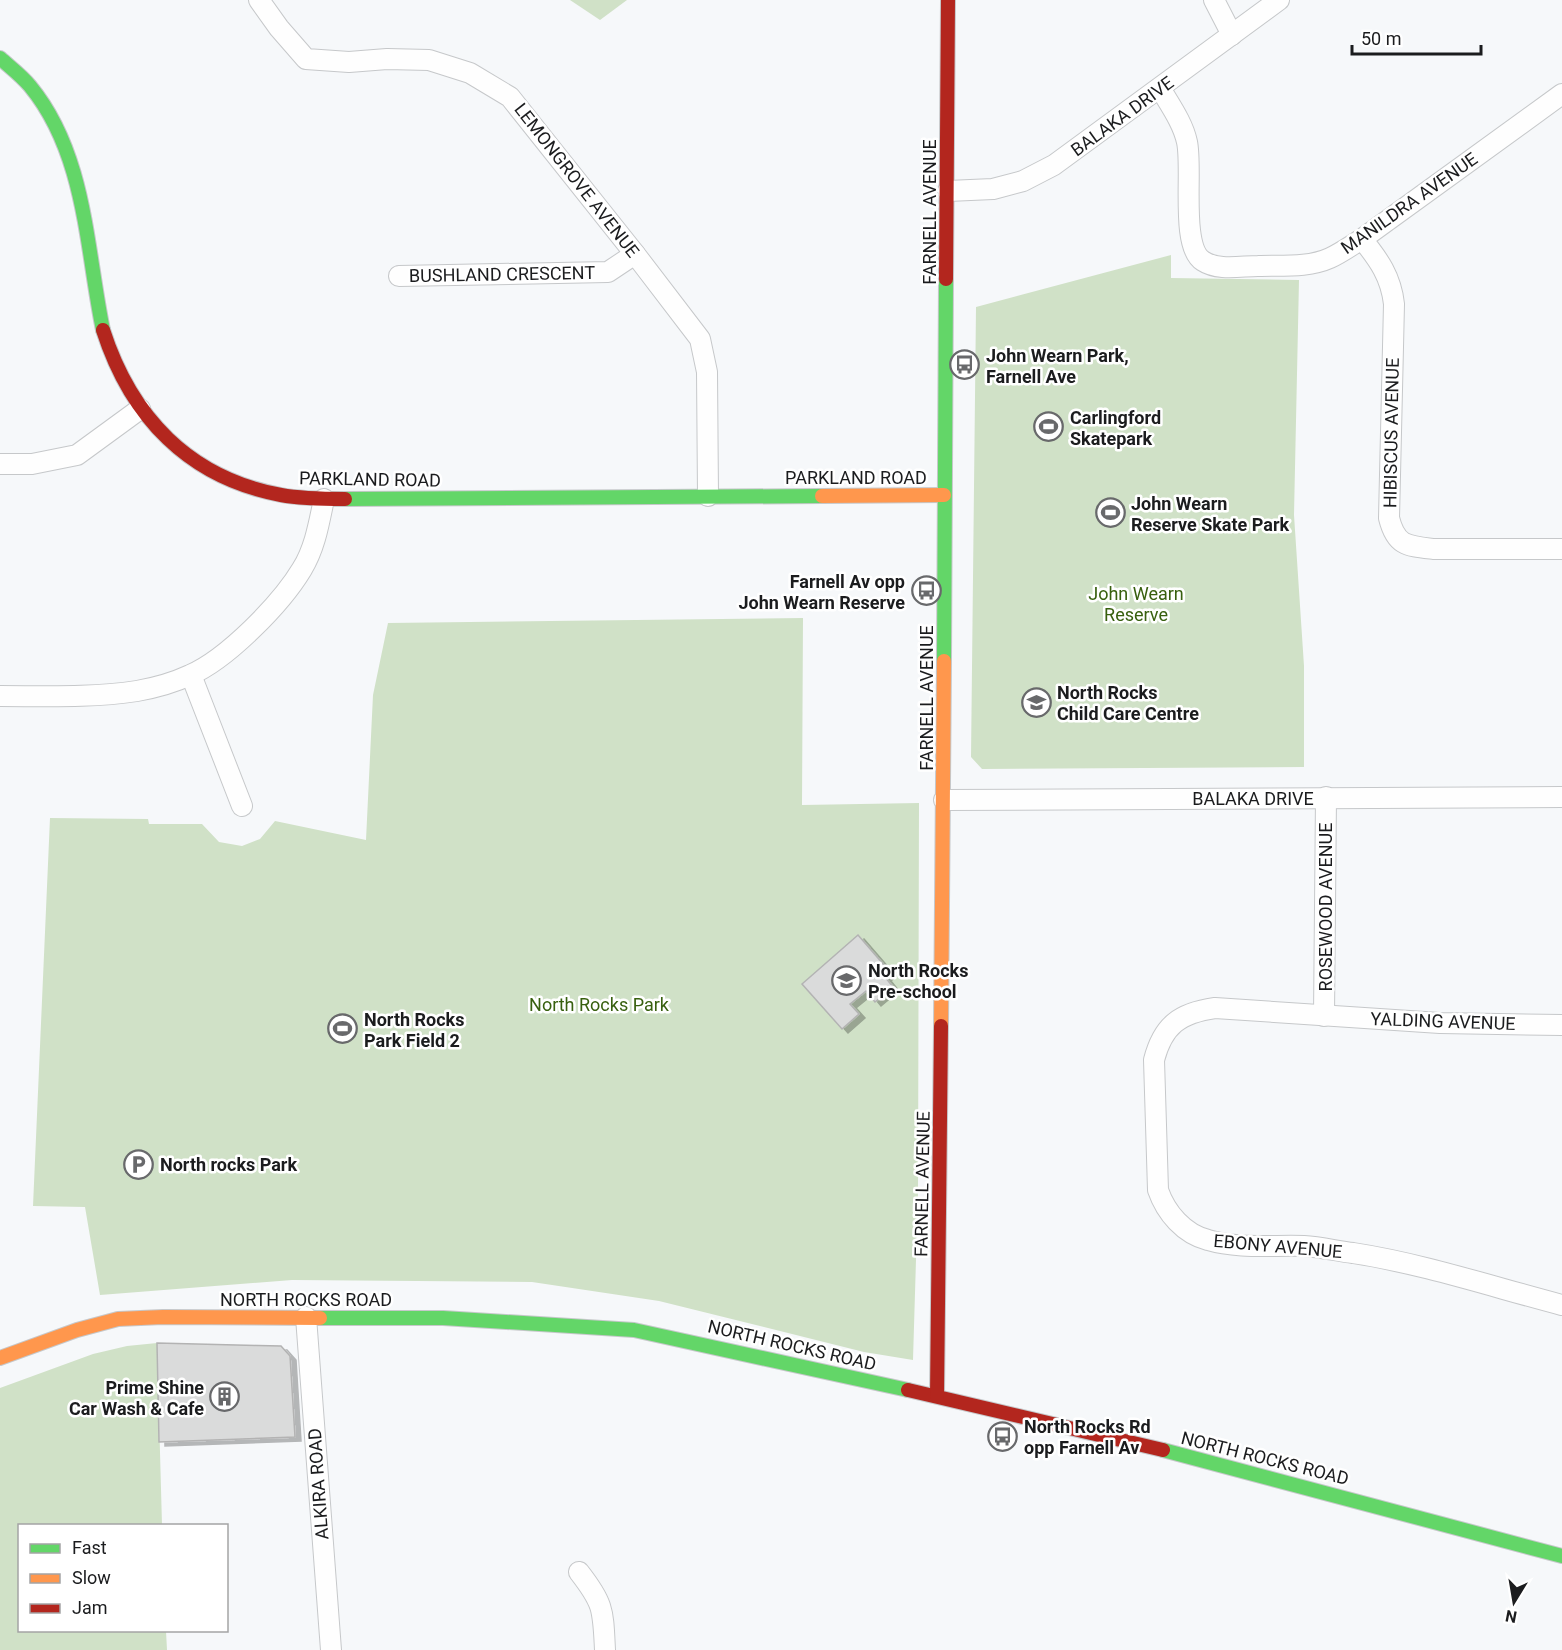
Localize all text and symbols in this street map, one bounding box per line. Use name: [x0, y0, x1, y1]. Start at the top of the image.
scale bar: [1352, 18, 1481, 56]
text: 50 m: [1361, 28, 1401, 49]
street label: BALAKA DRIVE: [1067, 72, 1177, 160]
street label: LEMONGROVE AVENUE: [510, 99, 644, 261]
street label: FARNELL AVENUE: [919, 139, 940, 285]
street label: MANILDRA AVENUE: [1337, 148, 1481, 258]
street label: BUSHLAND CRESCENT: [409, 262, 595, 286]
place label: John Wearn Park, Farnell Ave: [986, 345, 1129, 387]
bus stop icon: John Wearn Park, Farnell Ave: [949, 349, 981, 381]
street label: HIBISCUS AVENUE: [1379, 358, 1403, 508]
place label: Carlingford Skatepark: [1070, 407, 1161, 449]
sports icon: Carlingford Skatepark: [1033, 411, 1065, 443]
street label: PARKLAND ROAD: [299, 467, 441, 491]
street label: PARKLAND ROAD: [785, 467, 927, 488]
place label: John Wearn Reserve Skate Park: [1131, 493, 1290, 535]
sports icon: John Wearn Reserve Skate Park: [1094, 497, 1126, 529]
place label: Farnell Av opp John Wearn Reserve: [738, 571, 905, 613]
bus stop icon: Farnell Av opp John Wearn Reserve: [910, 575, 942, 607]
park label: John Wearn Reserve: [1088, 583, 1184, 625]
street label: FARNELL AVENUE: [916, 625, 937, 771]
place label: North Rocks Child Care Centre: [1057, 682, 1199, 724]
school or university icon: North Rocks Child Care Centre: [1020, 686, 1052, 718]
street label: BALAKA DRIVE: [1192, 788, 1314, 809]
street label: ROSEWOOD AVENUE: [1315, 823, 1336, 991]
place label: North Rocks Pre-school: [868, 960, 968, 1002]
school or university icon: North Rocks Pre-school: [831, 964, 863, 996]
park label: North Rocks Park: [529, 994, 670, 1015]
street label: YALDING AVENUE: [1370, 1008, 1516, 1034]
place label: North Rocks Park Field 2: [364, 1009, 464, 1051]
sports icon: North Rocks Park Field 2: [327, 1013, 359, 1045]
street label: FARNELL AVENUE: [910, 1111, 934, 1257]
parking icon: North rocks Park: [123, 1148, 155, 1180]
place label: North rocks Park: [160, 1154, 297, 1175]
street label: EBONY AVENUE: [1213, 1230, 1343, 1262]
street label: NORTH ROCKS ROAD: [220, 1289, 392, 1310]
street label: NORTH ROCKS ROAD: [706, 1315, 878, 1375]
place label: Prime Shine Car Wash & Cafe: [69, 1377, 204, 1419]
building icon: Prime Shine Car Wash & Cafe: [209, 1381, 241, 1413]
place label: North Rocks Rd opp Farnell Av: [1024, 1416, 1151, 1458]
bus stop icon: North Rocks Rd opp Farnell Av: [987, 1420, 1019, 1452]
street label: NORTH ROCKS ROAD: [1179, 1427, 1351, 1489]
street label: ALKIRA ROAD: [304, 1428, 332, 1540]
legend: [18, 1524, 228, 1632]
text: Fast: [72, 1537, 107, 1558]
text: Slow: [72, 1567, 111, 1588]
north arrow: [1484, 1572, 1544, 1632]
text: Jam: [72, 1597, 108, 1618]
text: N: [1504, 1606, 1519, 1627]

